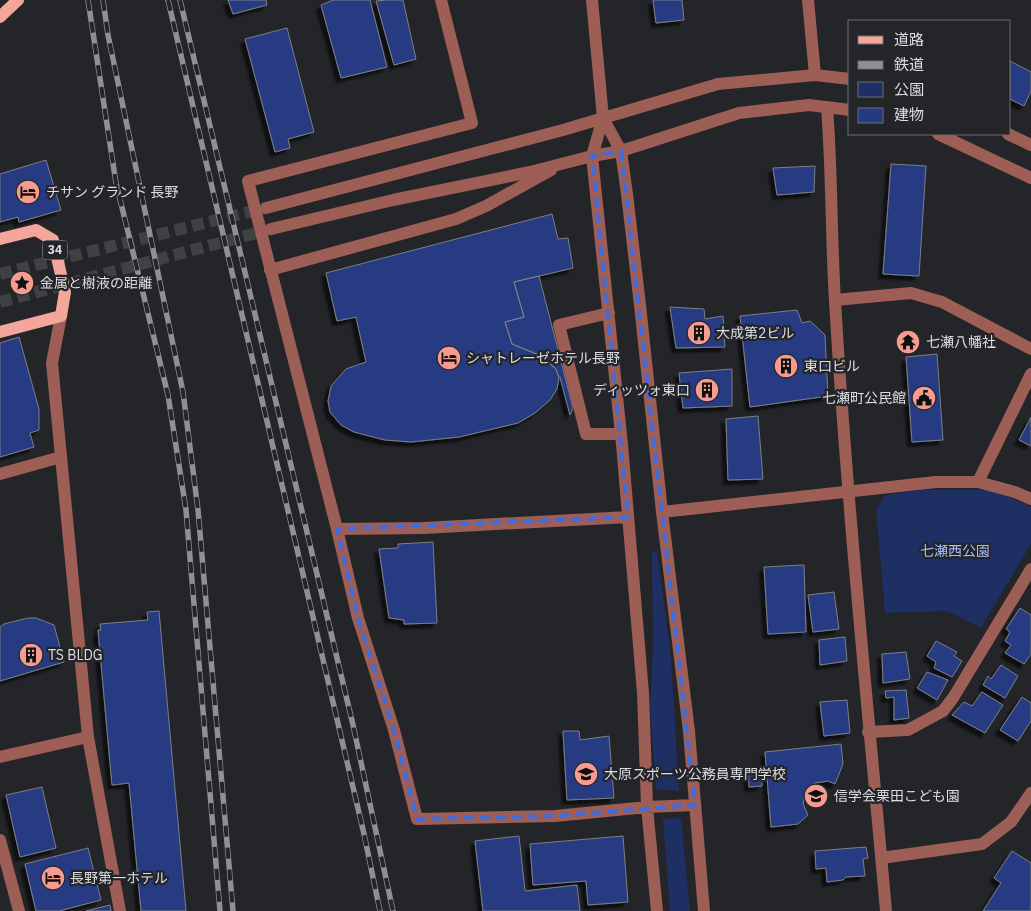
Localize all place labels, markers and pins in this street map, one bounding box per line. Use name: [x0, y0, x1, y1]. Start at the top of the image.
hotel icon: チサン グランド 長野: [15, 179, 41, 205]
place label: チサン グランド 長野: [46, 183, 179, 201]
place icon: 金属と樹液の距離: [9, 270, 35, 296]
place label: 金属と樹液の距離: [40, 274, 152, 292]
building icon: 大成第2ビル: [686, 320, 712, 346]
place label: 大成第2ビル: [716, 324, 794, 342]
temple icon: 七瀬八幡社: [895, 329, 921, 355]
place label: 七瀬八幡社: [926, 333, 996, 351]
hotel icon: シャトレーゼホテル長野: [436, 345, 462, 371]
place label: シャトレーゼホテル長野: [466, 349, 620, 367]
building icon: 東口ビル: [773, 353, 799, 379]
place label: 東口ビル: [804, 357, 860, 375]
building icon: ディッツォ東口: [694, 377, 720, 403]
place label: ディッツォ東口: [593, 381, 690, 399]
public building icon: 七瀬町公民館: [911, 385, 937, 411]
place label: 七瀬町公民館: [822, 389, 906, 407]
building icon: TS BLDG: [18, 642, 44, 668]
place label: TS BLDG: [48, 646, 103, 664]
school or university icon: 大原スポーツ公務員専門学校: [573, 761, 599, 787]
place label: 大原スポーツ公務員専門学校: [604, 765, 786, 783]
school or university icon: 信学会栗田こども園: [803, 783, 829, 809]
place label: 信学会栗田こども園: [834, 787, 960, 805]
hotel icon: 長野第一ホテル: [40, 865, 66, 891]
place label: 長野第一ホテル: [70, 869, 168, 887]

